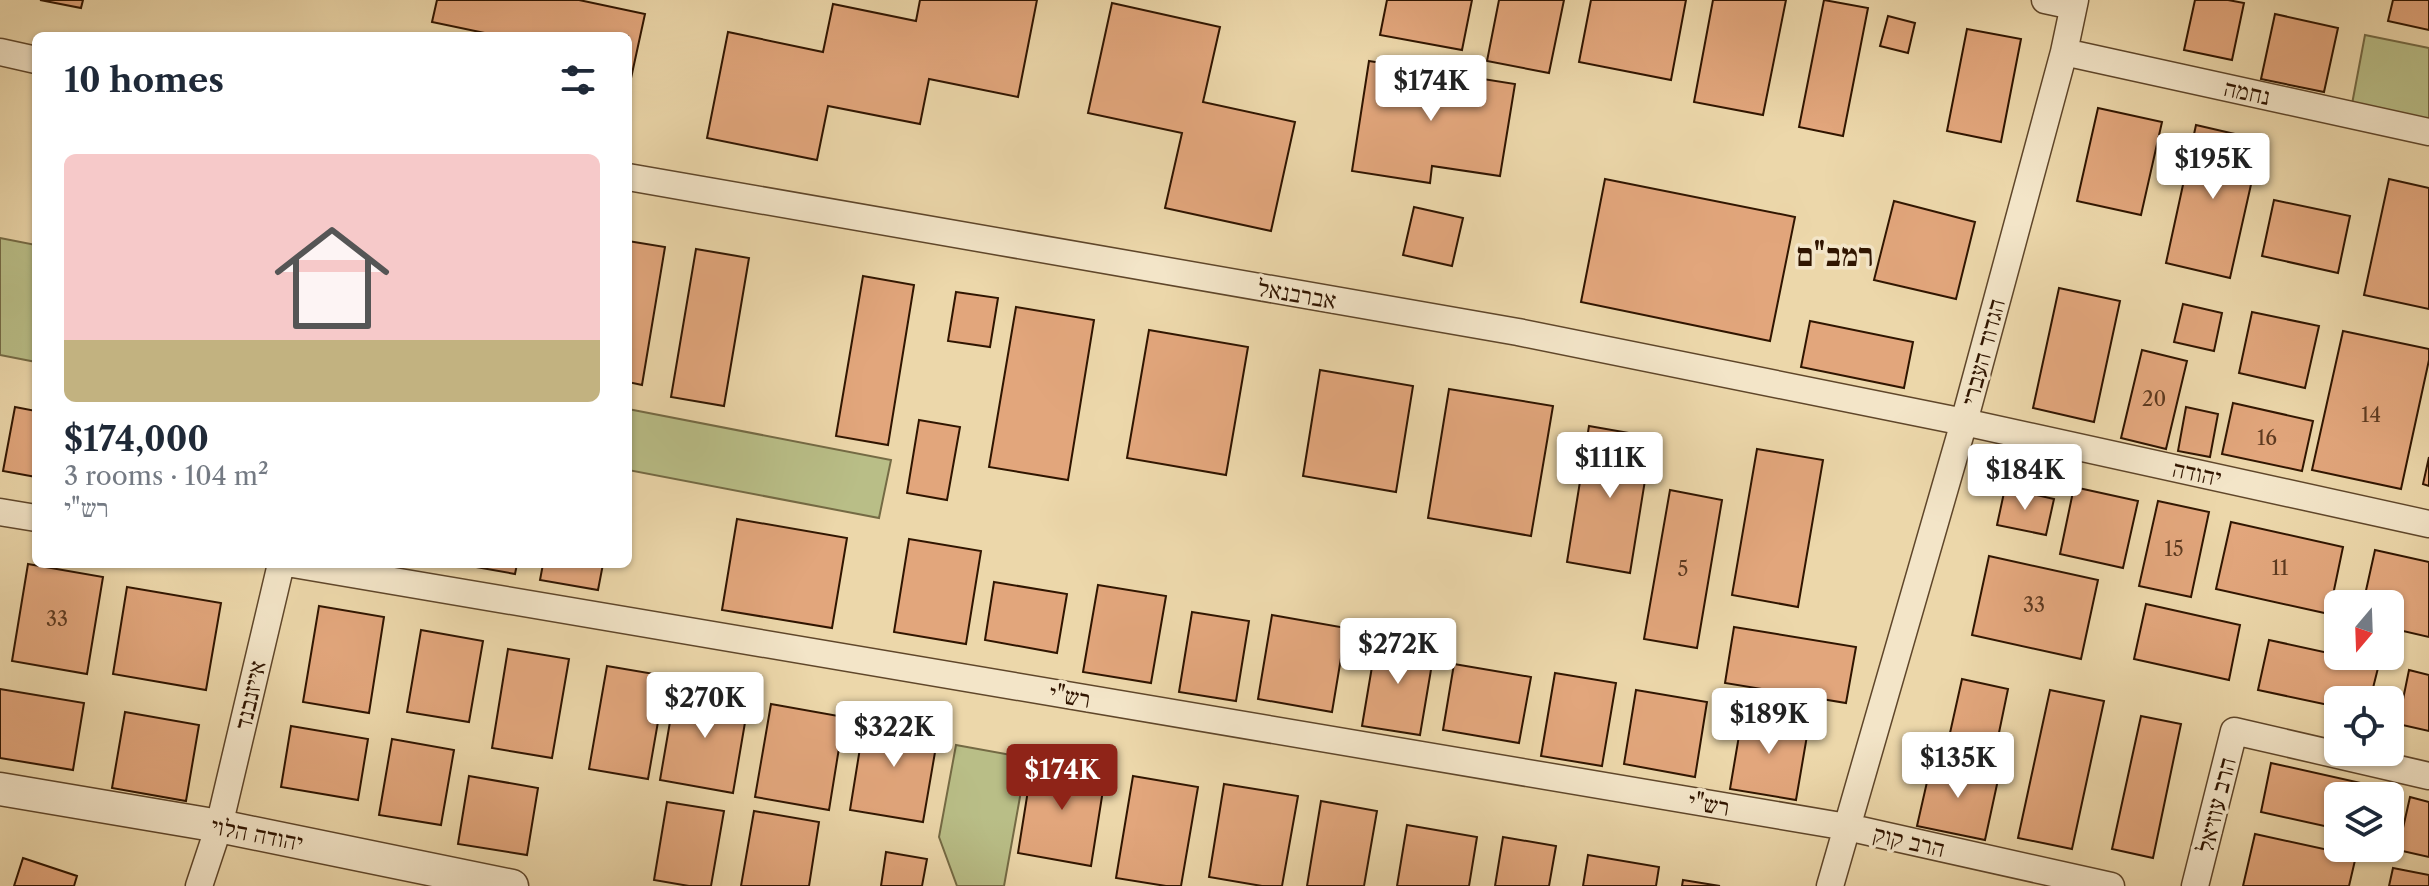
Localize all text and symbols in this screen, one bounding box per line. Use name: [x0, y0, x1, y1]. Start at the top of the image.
pin: $174K: [1375, 55, 1487, 123]
icon: filters: [556, 58, 600, 102]
text: 10 homes: [64, 59, 224, 101]
text: $174K: [1393, 65, 1469, 97]
street label: נחמה: [2221, 73, 2273, 111]
pin: $195K: [2157, 133, 2269, 201]
text: $195K: [2175, 143, 2251, 175]
icon: home: [260, 206, 404, 350]
district label: רמב"ם: [1796, 235, 1874, 274]
street label: אברבנאל: [1255, 273, 1339, 315]
street label: הגדוד העברי: [1955, 295, 2011, 409]
house number: 20: [2142, 387, 2166, 411]
house number: 14: [2361, 403, 2381, 427]
text: $174,000: [64, 418, 209, 460]
house number: 16: [2257, 426, 2277, 450]
pin: $111K: [1554, 432, 1666, 500]
text: $111K: [1575, 442, 1645, 474]
pin: $184K: [1969, 444, 2081, 512]
text: $184K: [1986, 454, 2064, 486]
street label: יהודה: [2170, 454, 2224, 492]
text: 3 rooms · 104 m²: [64, 460, 269, 492]
text: רש"י: [64, 492, 109, 524]
house number: 15: [2164, 537, 2184, 561]
house number: 11: [2272, 556, 2289, 580]
house number: 5: [1678, 557, 1688, 581]
north arrow: [2324, 590, 2404, 670]
map controls: [2324, 590, 2404, 862]
house number: 33: [2023, 593, 2045, 617]
house number: 33: [46, 607, 68, 631]
pin: $272K: [1342, 618, 1454, 686]
text: $272K: [1358, 628, 1438, 660]
street label: אייזנבנד: [228, 658, 272, 732]
pin: $270K: [649, 672, 761, 740]
street label: רש"י: [1047, 678, 1093, 714]
text: $270K: [665, 682, 745, 714]
button: locate: [2324, 686, 2404, 766]
pin: $189K: [1713, 688, 1825, 756]
text: $189K: [1730, 698, 1808, 730]
pin: $322K: [838, 701, 950, 769]
text: $322K: [854, 711, 934, 743]
pin: $135K: [1902, 732, 2014, 800]
text: $135K: [1920, 742, 1996, 774]
pin: $174K: [1006, 744, 1118, 812]
text: $174K: [1024, 754, 1100, 786]
street label: הרב עוזיאל: [2190, 754, 2242, 856]
button: layers: [2324, 782, 2404, 862]
street label: רש"י: [1686, 786, 1732, 822]
street label: יהודה הלוי: [209, 811, 305, 857]
street label: הרב קוק: [1870, 819, 1948, 863]

